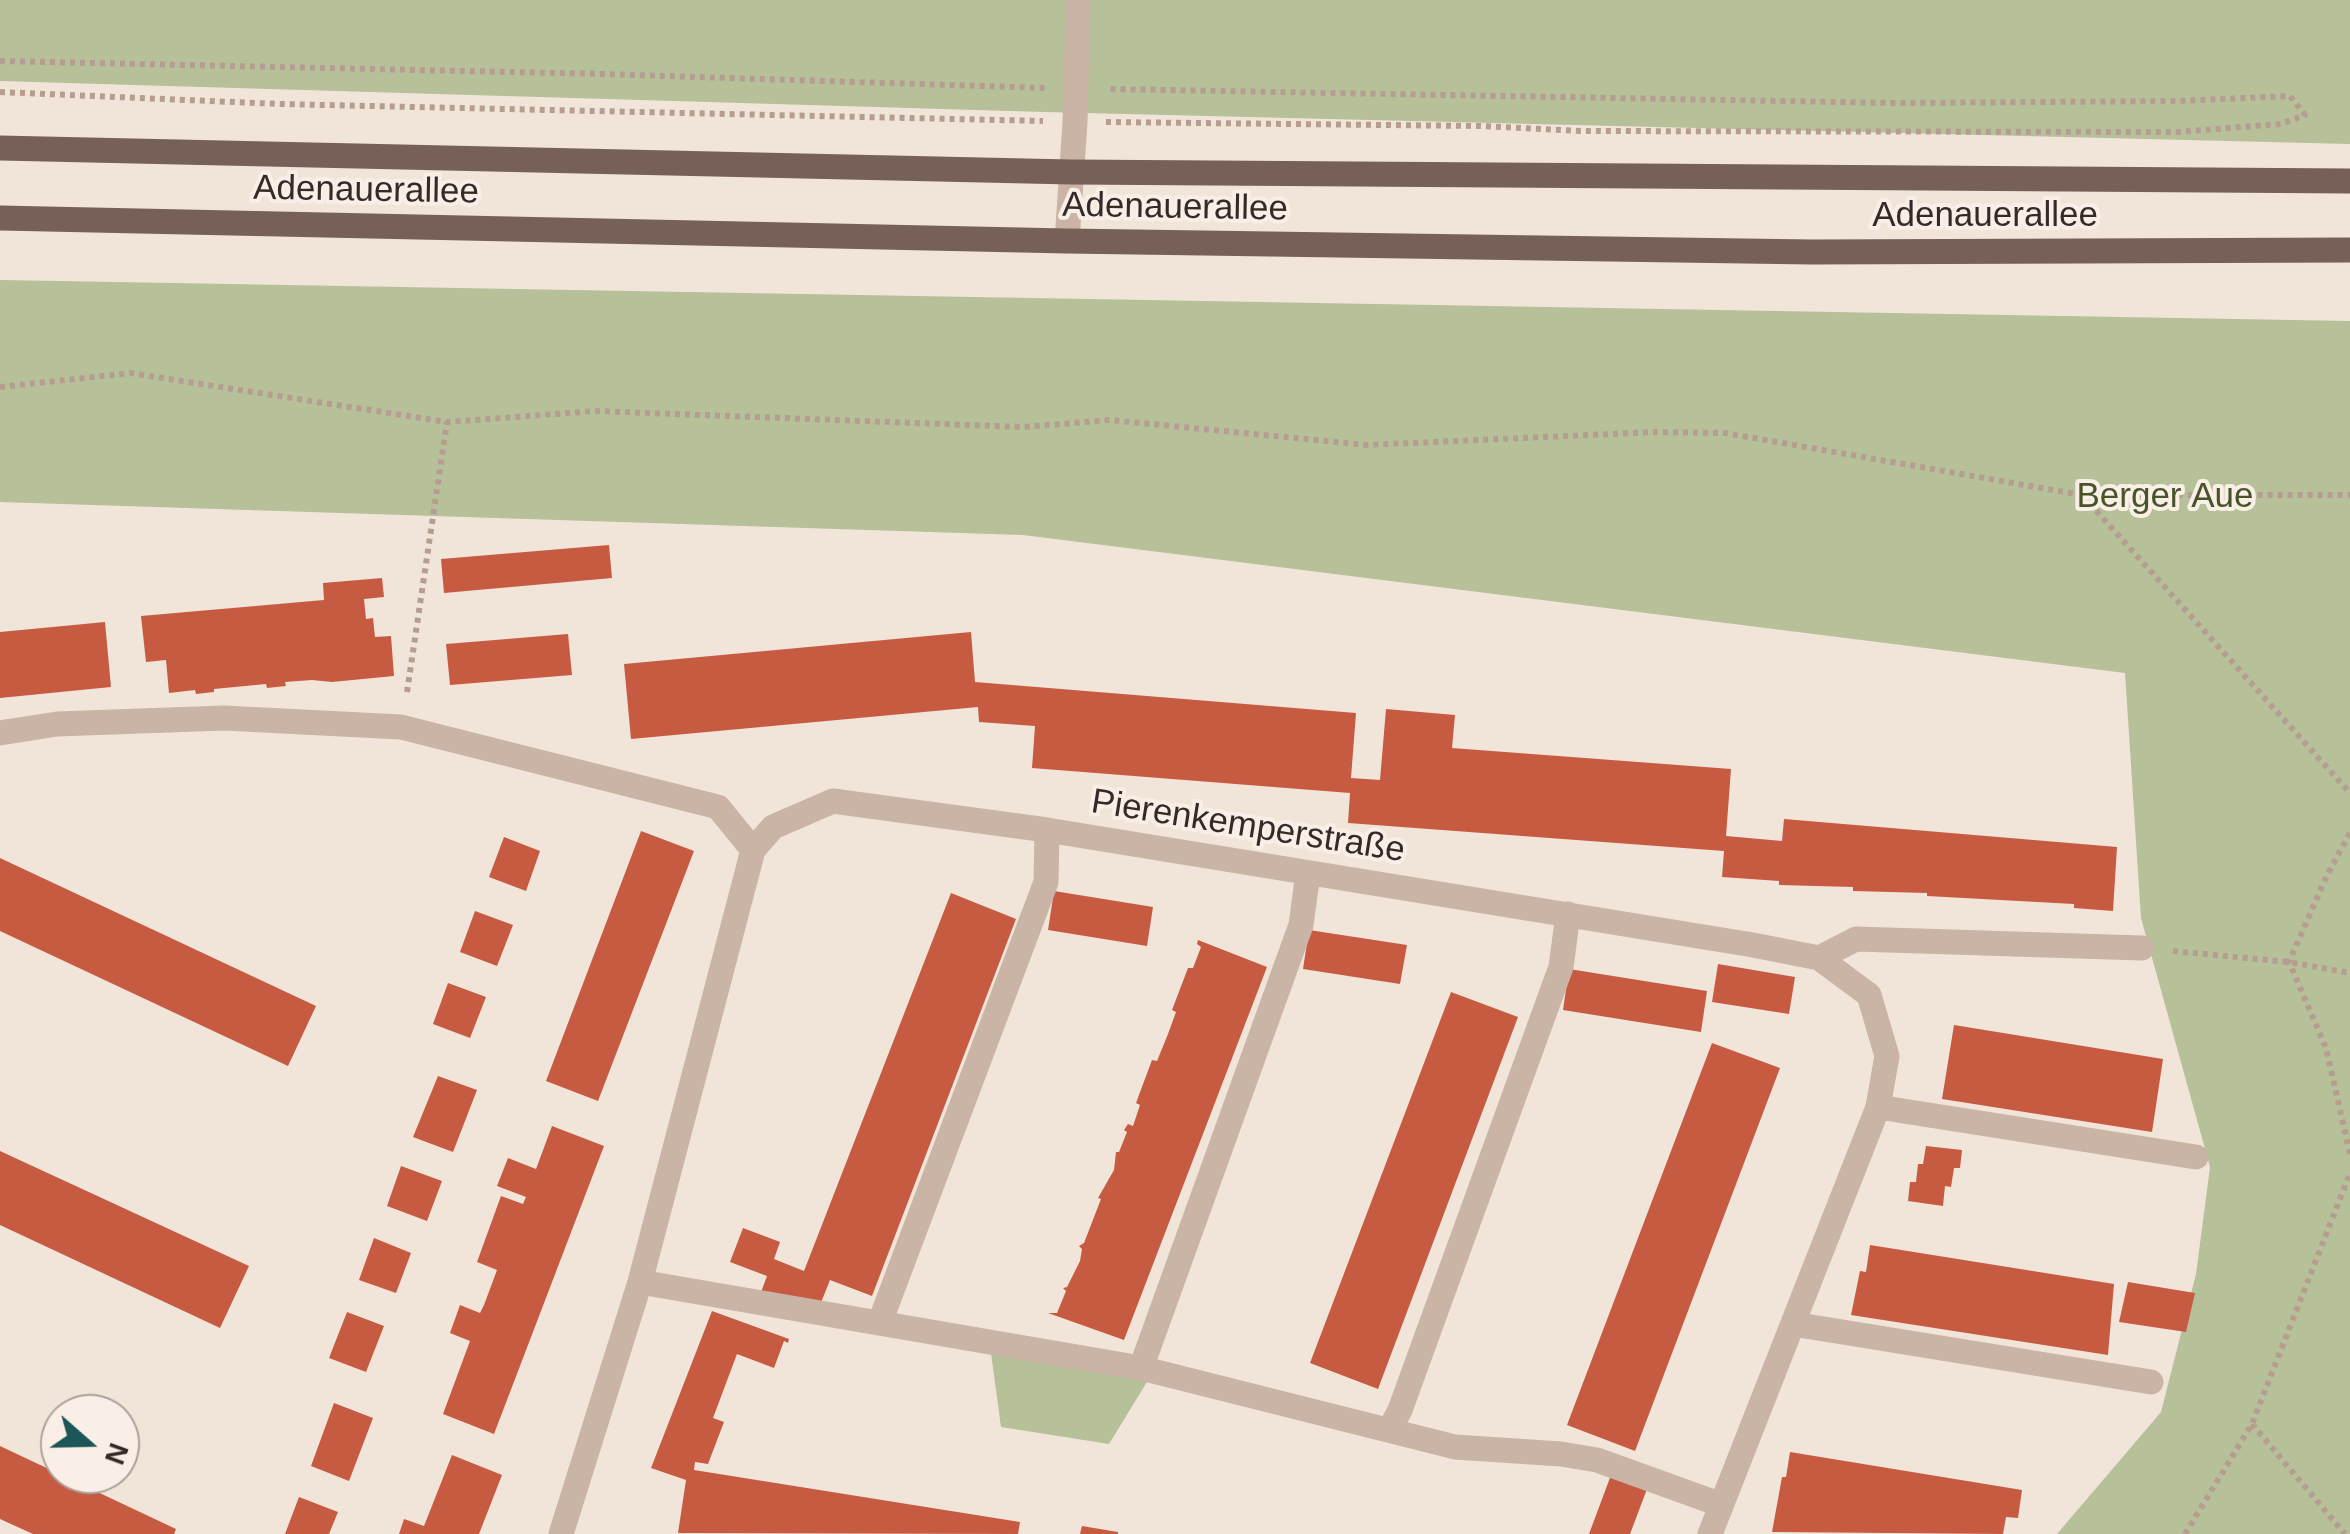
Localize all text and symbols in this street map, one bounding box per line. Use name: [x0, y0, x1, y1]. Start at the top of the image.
street label: Adenauerallee: [253, 168, 479, 214]
street label: Adenauerallee: [1062, 185, 1288, 231]
street label: Adenauerallee: [1872, 195, 2098, 237]
park label: Berger Aue: [2076, 476, 2254, 518]
street label: Pierenkemperstraße: [1088, 781, 1408, 873]
north arrow: [40, 1394, 140, 1494]
text: N: [99, 1439, 135, 1469]

